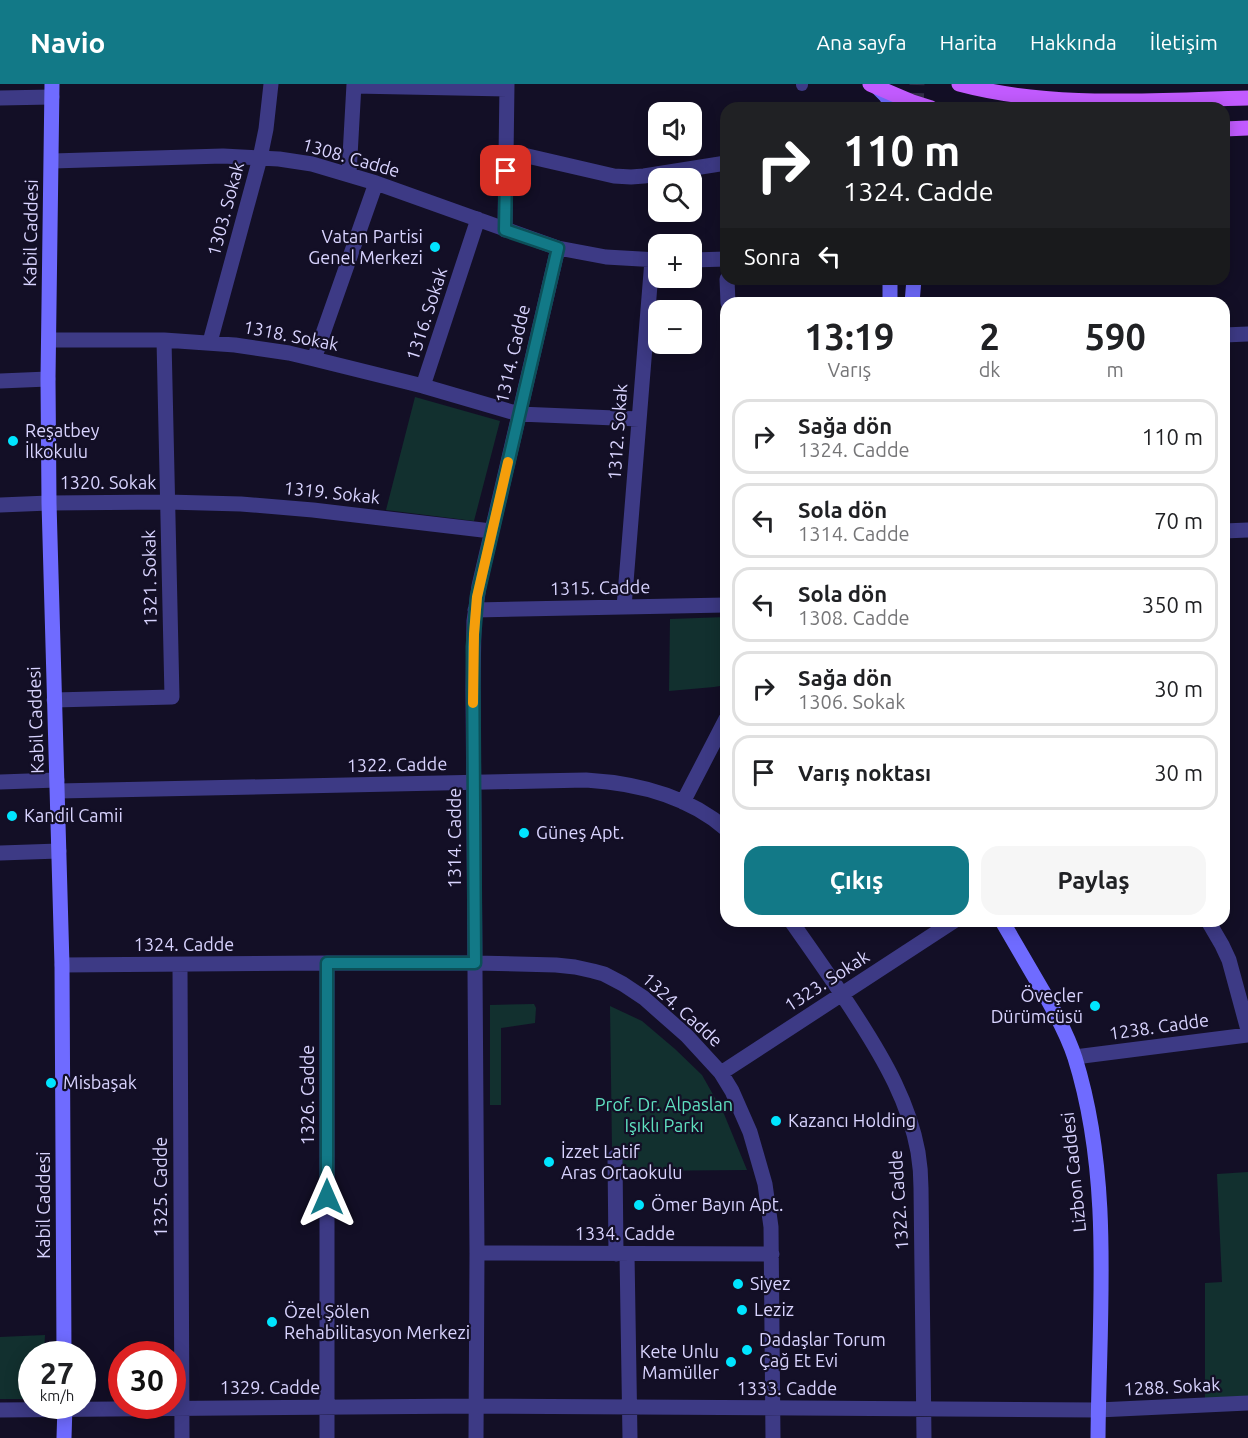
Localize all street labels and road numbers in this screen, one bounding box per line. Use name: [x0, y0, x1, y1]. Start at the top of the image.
street label: 1308. Cadde: [300, 134, 402, 180]
street label: 1303. Sokak: [203, 160, 247, 258]
street label: Kabil Caddesi: [19, 179, 41, 287]
street label: 1316. Sokak: [402, 265, 450, 363]
street label: 1314. Cadde: [491, 303, 533, 405]
street label: 1318. Sokak: [242, 316, 340, 354]
street label: 1312. Sokak: [604, 383, 630, 481]
street label: 1320. Sokak: [60, 472, 156, 492]
street label: 1319. Sokak: [283, 477, 381, 507]
street label: 1321. Sokak: [138, 530, 160, 626]
street label: 1315. Cadde: [550, 576, 650, 598]
street label: Kabil Caddesi: [23, 666, 47, 774]
street label: 1322. Cadde: [347, 753, 447, 775]
street label: 1314. Cadde: [444, 788, 464, 888]
street label: 1324. Cadde: [134, 934, 234, 954]
street label: 1323. Sokak: [781, 945, 872, 1015]
street label: 1324. Cadde: [639, 968, 727, 1050]
street label: 1238. Cadde: [1108, 1009, 1210, 1043]
street label: 1326. Cadde: [297, 1045, 317, 1145]
street label: Lizbon Caddesi: [1057, 1111, 1089, 1233]
street label: 1325. Cadde: [150, 1137, 170, 1237]
street label: 1322. Cadde: [885, 1149, 911, 1251]
street label: Kabil Caddesi: [33, 1151, 53, 1259]
street label: 1334. Cadde: [575, 1223, 675, 1243]
street label: 1288. Sokak: [1123, 1373, 1221, 1399]
street label: 1329. Cadde: [220, 1377, 320, 1397]
street label: 1333. Cadde: [737, 1378, 837, 1398]

